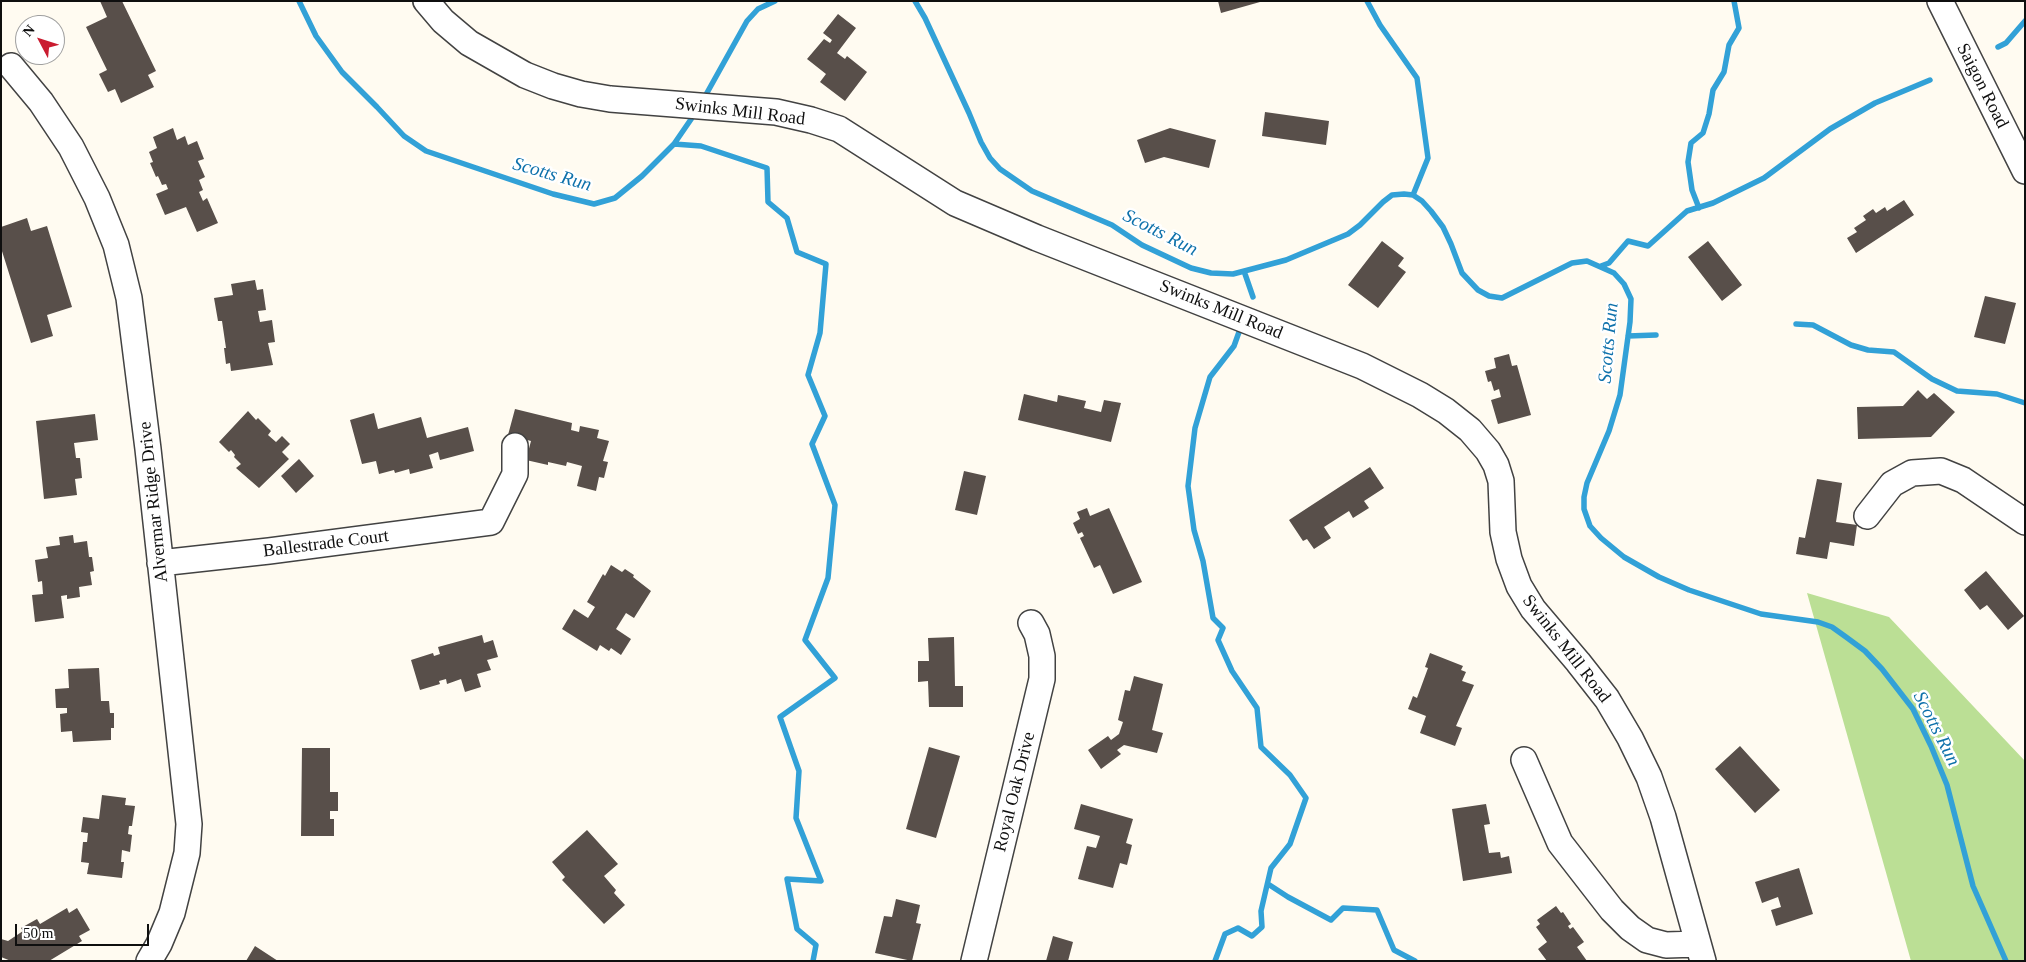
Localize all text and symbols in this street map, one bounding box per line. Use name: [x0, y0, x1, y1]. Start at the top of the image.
north arrow: [15, 15, 65, 65]
text: N: [20, 22, 38, 39]
street label: Saigon Road: [1951, 40, 2013, 132]
street label: Swinks Mill Road: [674, 93, 806, 131]
water label: Scotts Run: [510, 153, 594, 197]
water label: Scotts Run: [1119, 205, 1201, 261]
street label: Swinks Mill Road: [1156, 275, 1286, 345]
water label: Scotts Run: [1594, 302, 1624, 384]
street label: Alvermar Ridge Drive: [135, 420, 173, 584]
street label: Ballestrade Court: [262, 526, 390, 562]
street label: Swinks Mill Road: [1517, 591, 1615, 707]
water label: Scotts Run: [1908, 688, 1964, 770]
street label: Royal Oak Drive: [990, 730, 1040, 854]
scale bar: [18, 914, 151, 946]
text: 50 m: [23, 925, 53, 941]

